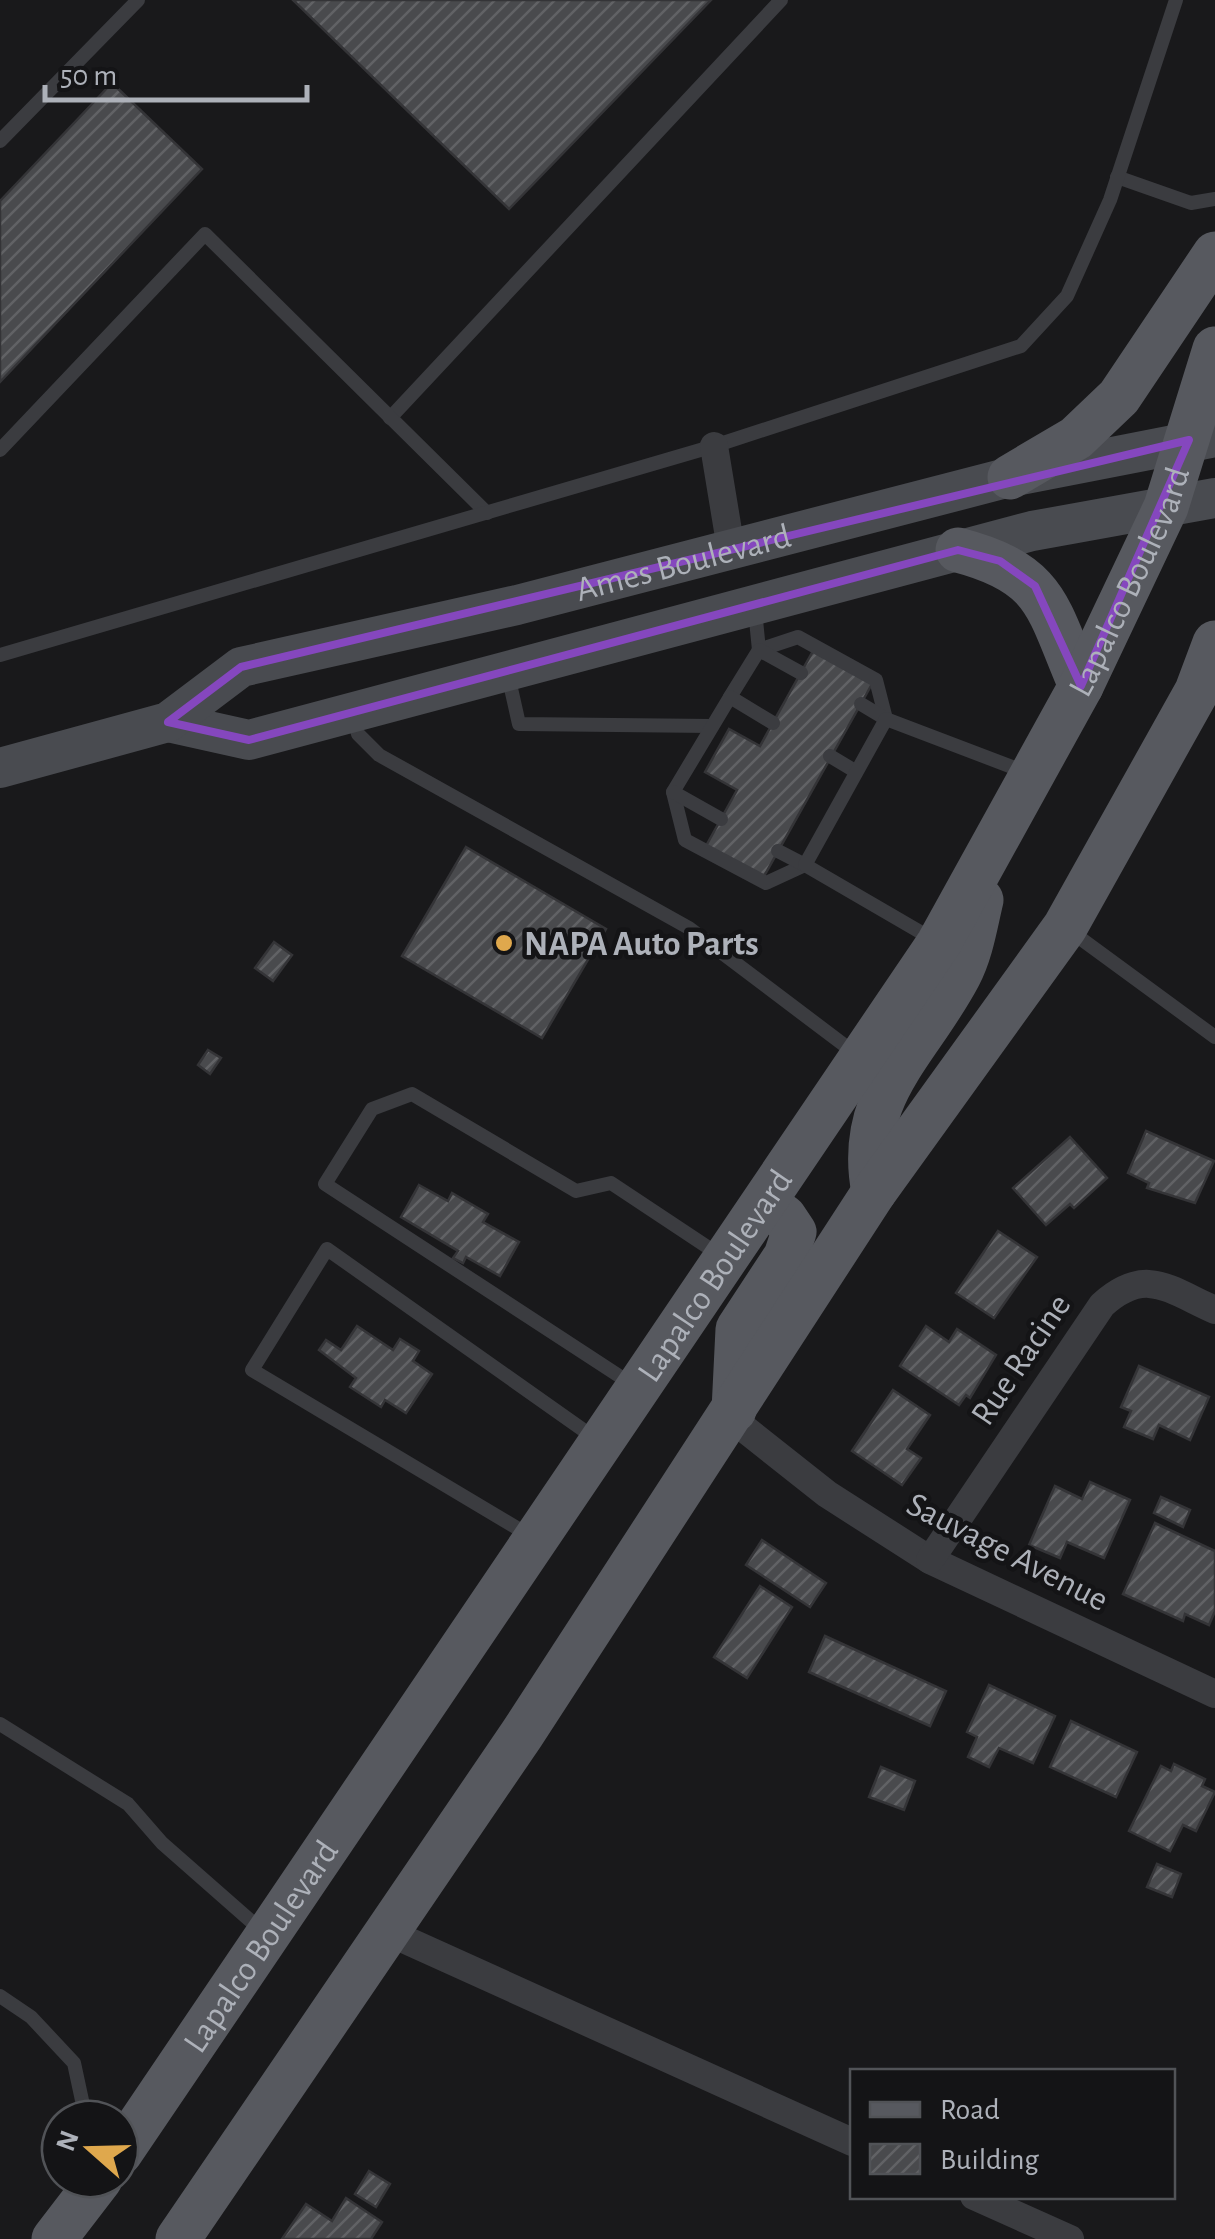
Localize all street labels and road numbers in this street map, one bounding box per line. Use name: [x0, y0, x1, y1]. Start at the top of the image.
street label: Lapalco Boulevard: [1063, 463, 1196, 703]
street label: Ames Boulevard: [572, 519, 795, 608]
street label: Lapalco Boulevard: [632, 1164, 799, 1388]
street label: Rue Racine: [965, 1288, 1078, 1432]
street label: Sauvage Avenue: [901, 1487, 1114, 1618]
street label: Lapalco Boulevard: [177, 1834, 345, 2059]

